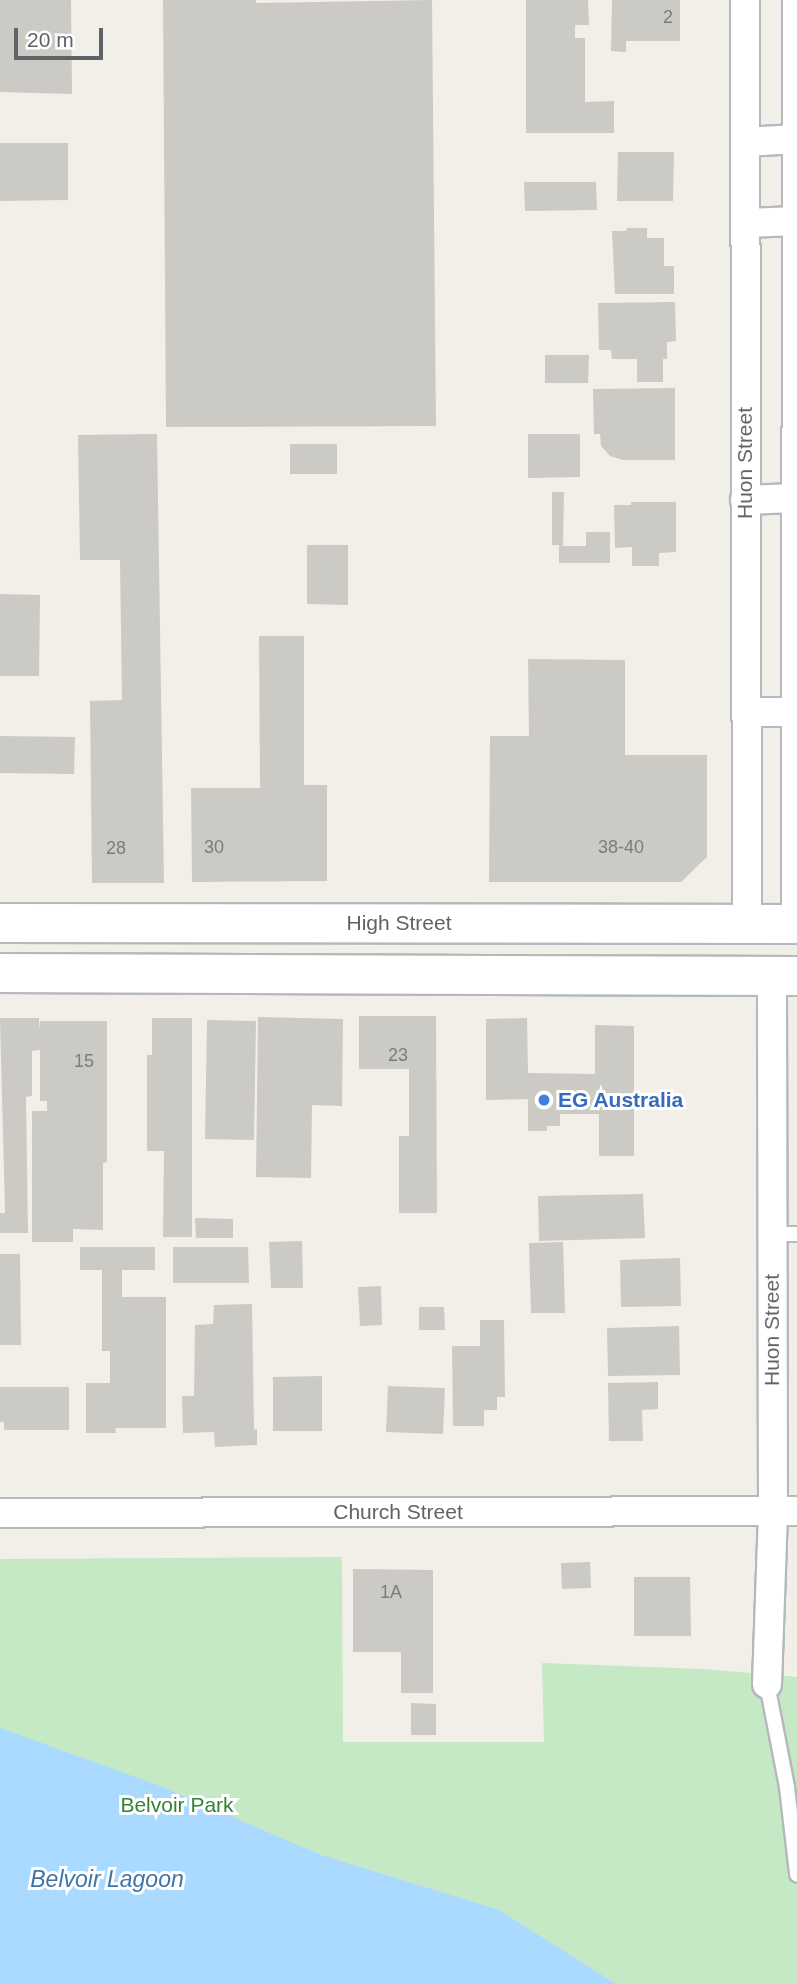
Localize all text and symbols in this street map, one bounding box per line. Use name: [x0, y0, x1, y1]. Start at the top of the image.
house number: 2: [663, 6, 673, 28]
scale bar: [18, 14, 107, 58]
text: 20 m: [27, 28, 74, 51]
street label: Huon Street: [732, 407, 758, 519]
house number: 30: [204, 836, 224, 858]
house number: 38-40: [598, 836, 644, 858]
house number: 28: [106, 837, 126, 859]
street label: High Street: [346, 910, 452, 936]
house number: 23: [388, 1044, 408, 1066]
house number: 15: [74, 1050, 94, 1072]
place label: EG Australia: [558, 1087, 684, 1113]
marker: EG Australia: [536, 1092, 552, 1108]
street label: Huon Street: [759, 1274, 785, 1386]
street label: Church Street: [333, 1499, 463, 1525]
house number: 1A: [380, 1581, 402, 1603]
park label: Belvoir Park: [120, 1792, 234, 1818]
water label: Belvoir Lagoon: [30, 1865, 184, 1893]

